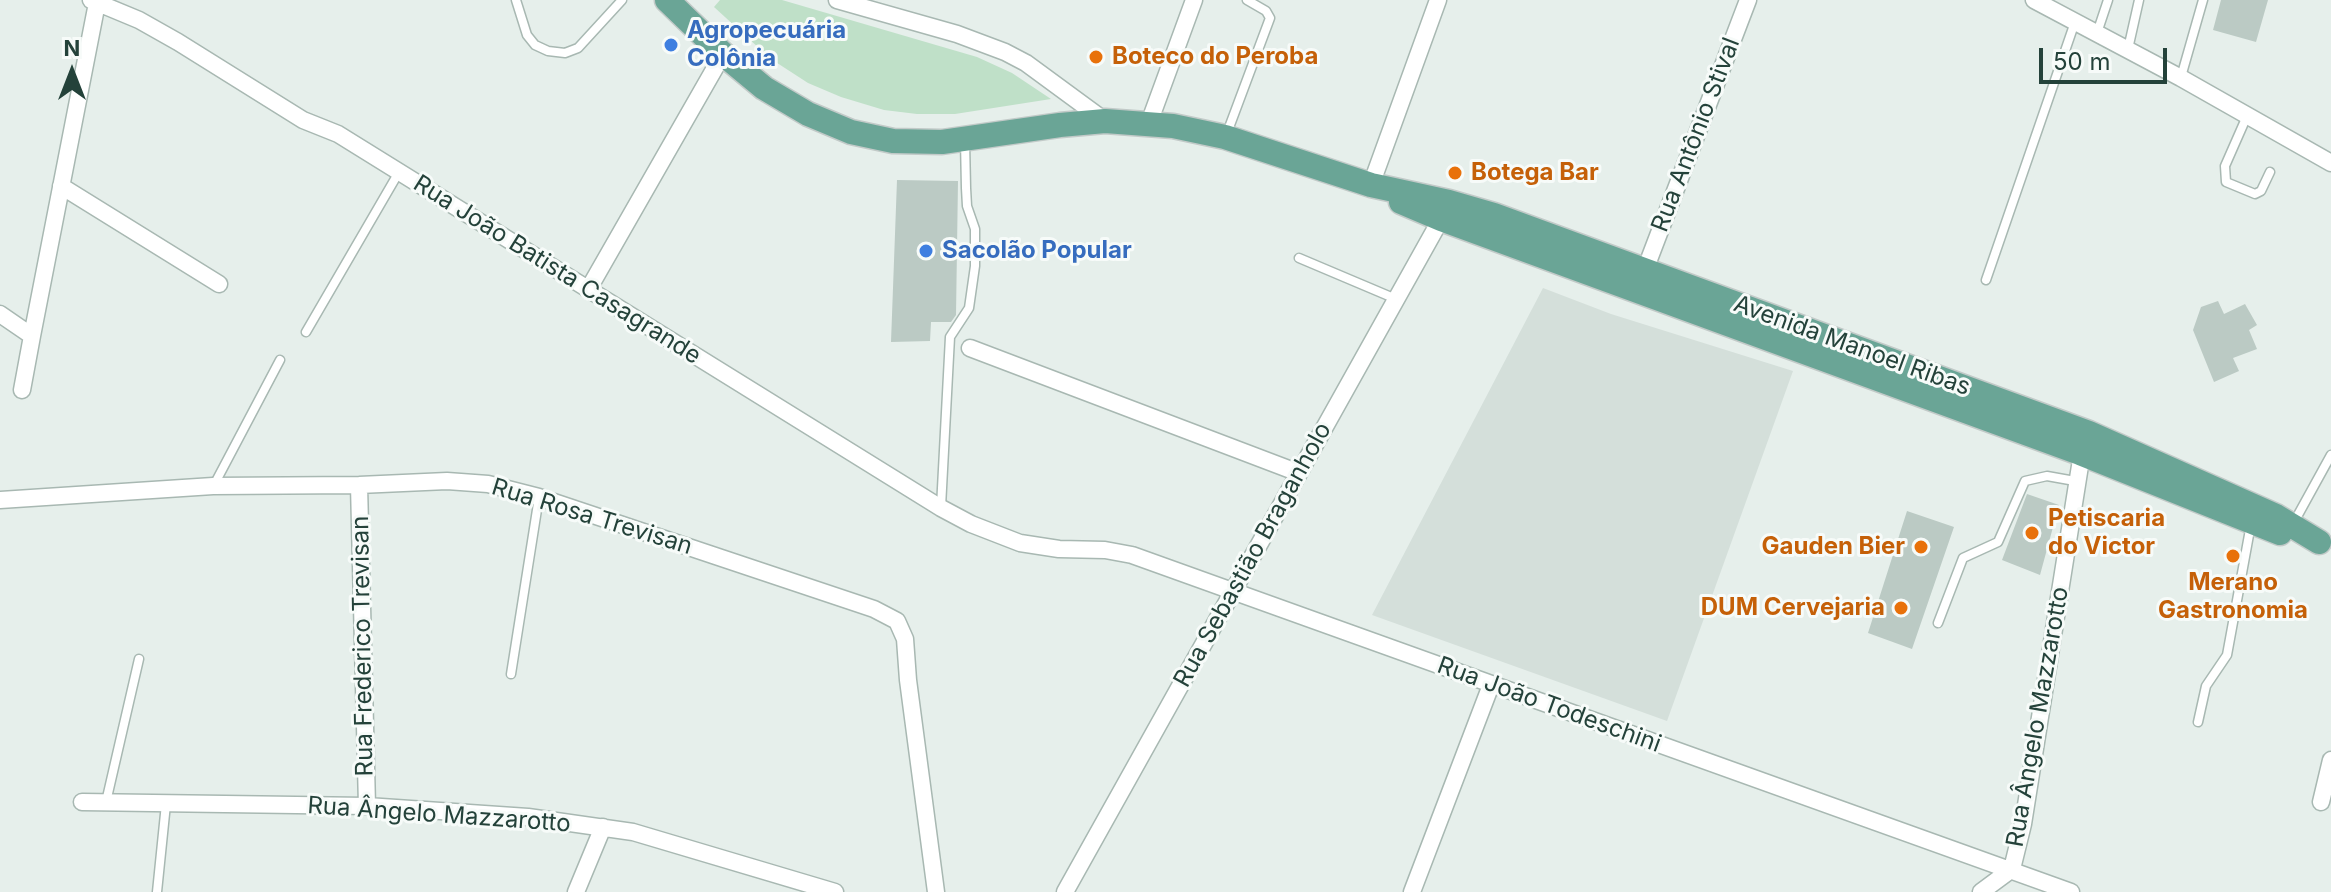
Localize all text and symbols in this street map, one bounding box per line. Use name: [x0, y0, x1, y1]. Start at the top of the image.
place label: Agropecuária Colônia: [687, 17, 846, 73]
north arrow: [32, 32, 112, 112]
scale bar: [2043, 32, 2171, 82]
street label: Rua Antônio Stival: [1646, 34, 1746, 236]
text: N: [64, 35, 80, 61]
marker: Agropecuária Colônia: [662, 36, 680, 54]
place label: Boteco do Peroba: [1112, 43, 1318, 71]
text: 50 m: [2053, 47, 2111, 76]
marker: Boteco do Peroba: [1087, 48, 1105, 66]
place label: Botega Bar: [1471, 159, 1599, 187]
marker: Botega Bar: [1446, 164, 1464, 182]
street label: Rua João Batista Casagrande: [408, 169, 706, 371]
place label: Sacolão Popular: [942, 237, 1132, 265]
marker: Sacolão Popular: [917, 242, 935, 260]
street label: Avenida Manoel Ribas: [1730, 290, 1974, 402]
street label: Rua Sebastião Braganholo: [1168, 418, 1338, 692]
street label: Rua Rosa Trevisan: [488, 473, 696, 561]
place label: Petiscaria do Victor: [2048, 505, 2165, 561]
street label: Rua Frederico Trevisan: [346, 515, 380, 777]
marker: Petiscaria do Victor: [2023, 524, 2041, 542]
place label: Gauden Bier: [1762, 533, 1905, 561]
marker: Gauden Bier: [1912, 538, 1930, 556]
marker: Merano Gastronomia: [2224, 547, 2242, 565]
place label: Merano Gastronomia: [2158, 569, 2308, 625]
street label: Rua Ângelo Mazzarotto: [2001, 585, 2075, 849]
place label: DUM Cervejaria: [1701, 594, 1885, 622]
marker: DUM Cervejaria: [1892, 599, 1910, 617]
street label: Rua João Todeschini: [1433, 651, 1665, 759]
street label: Rua Ângelo Mazzarotto: [306, 791, 572, 839]

